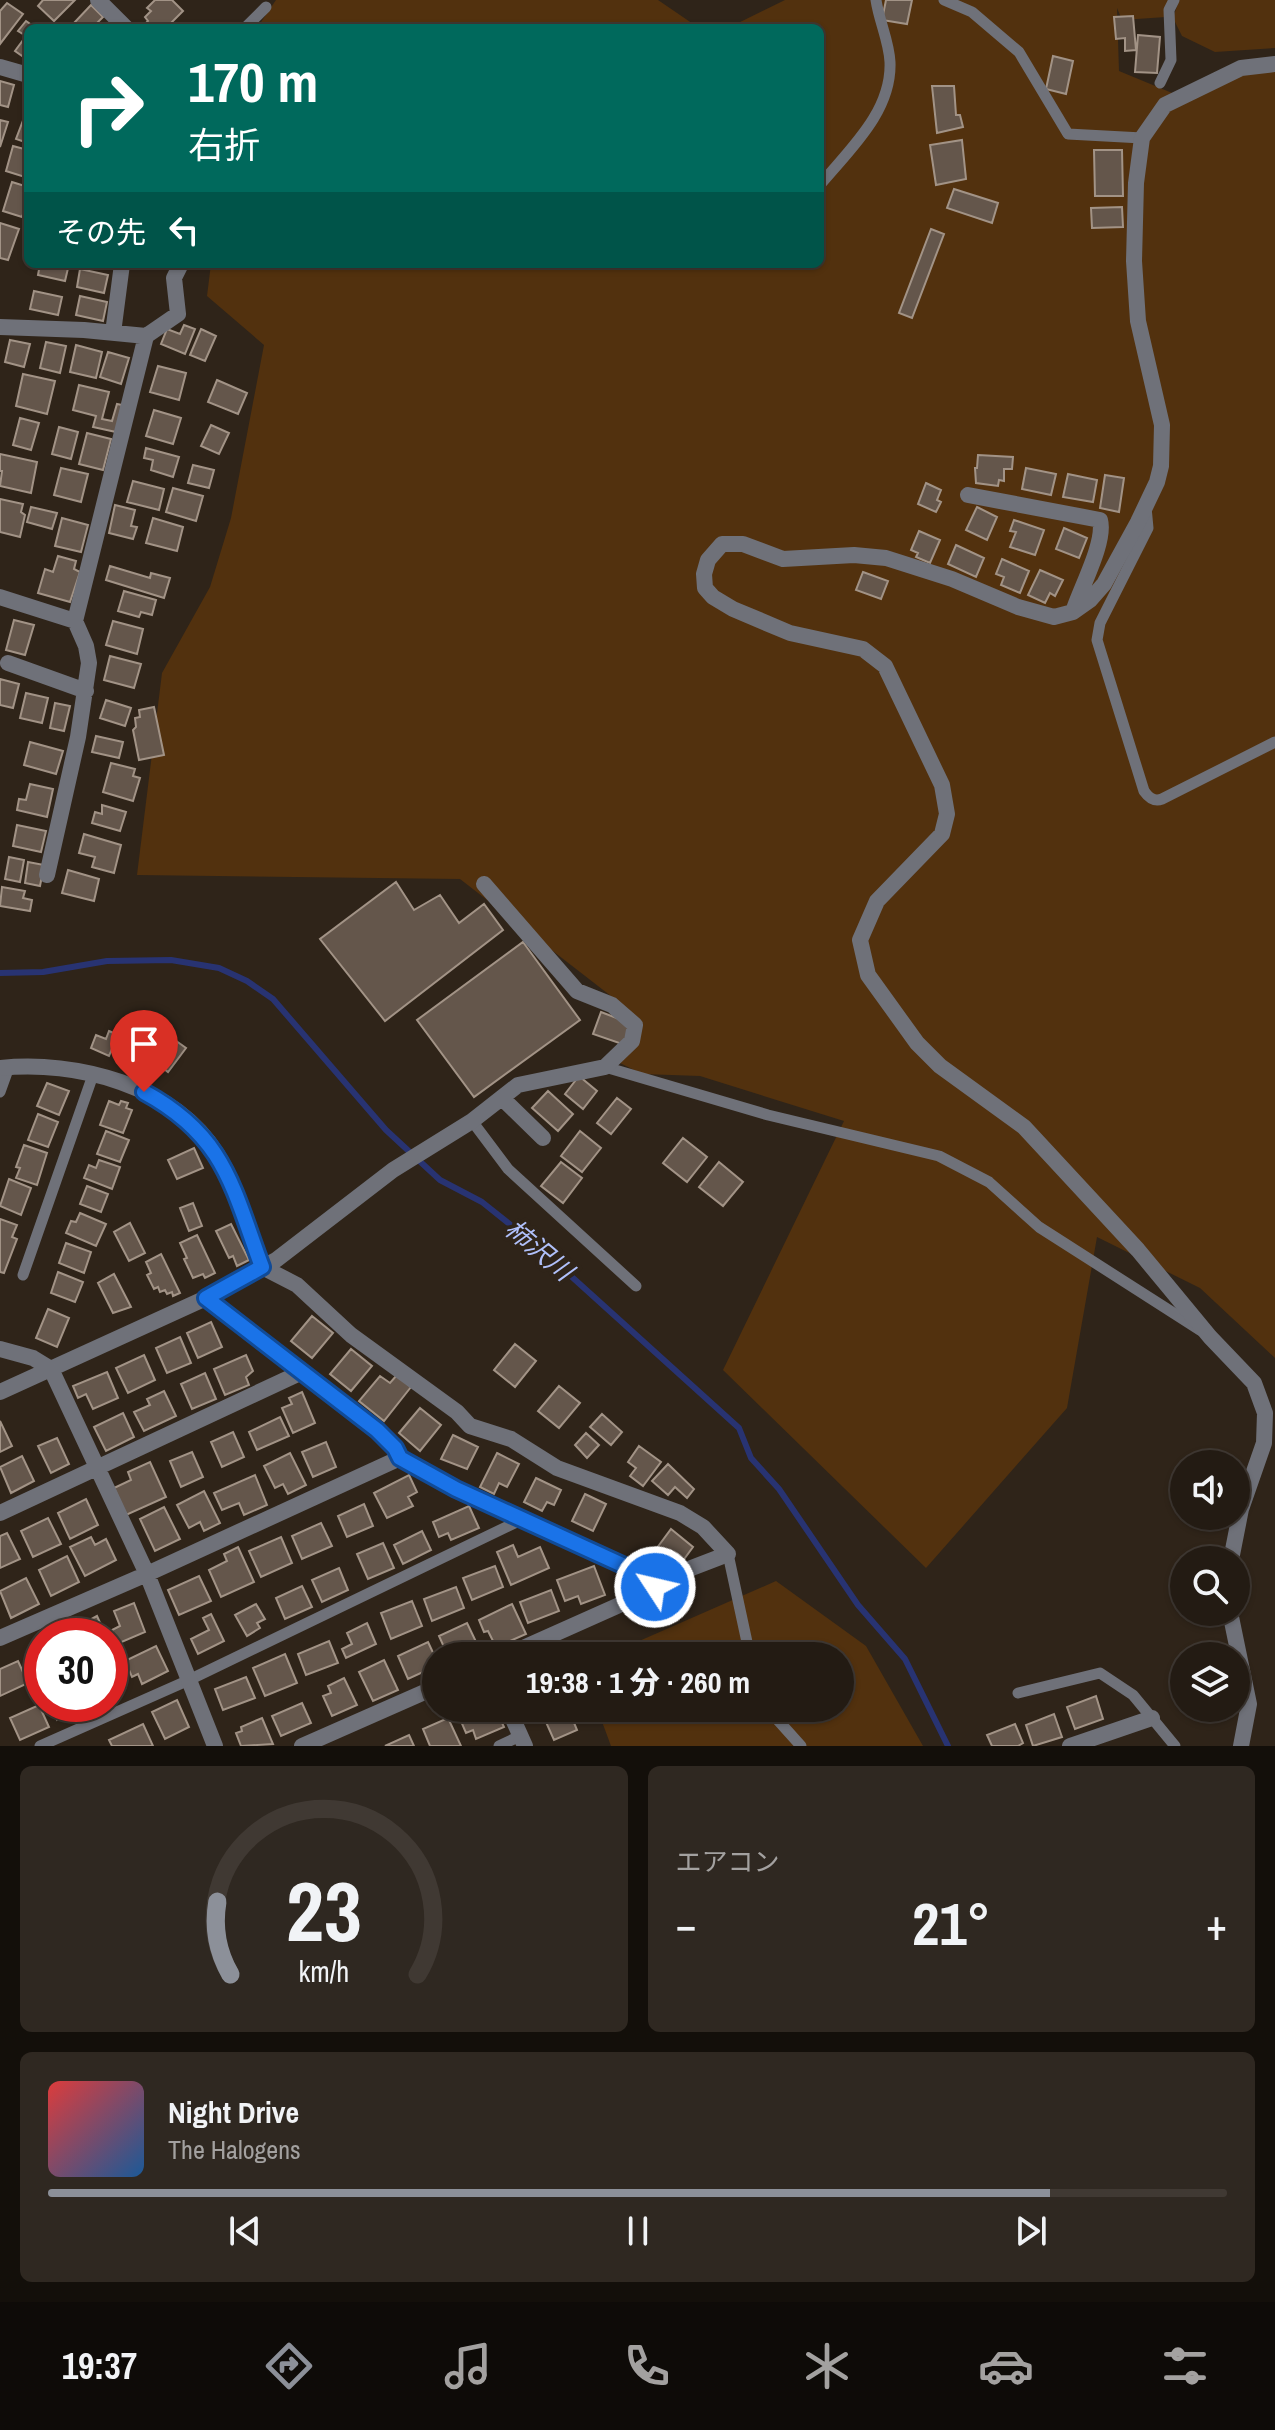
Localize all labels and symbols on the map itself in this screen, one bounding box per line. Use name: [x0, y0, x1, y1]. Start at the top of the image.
pin: [110, 1010, 178, 1092]
water label: 柿沢川: [498, 1211, 583, 1290]
position arrow: [613, 1545, 697, 1629]
speed limit sign: 30: [24, 1618, 128, 1722]

